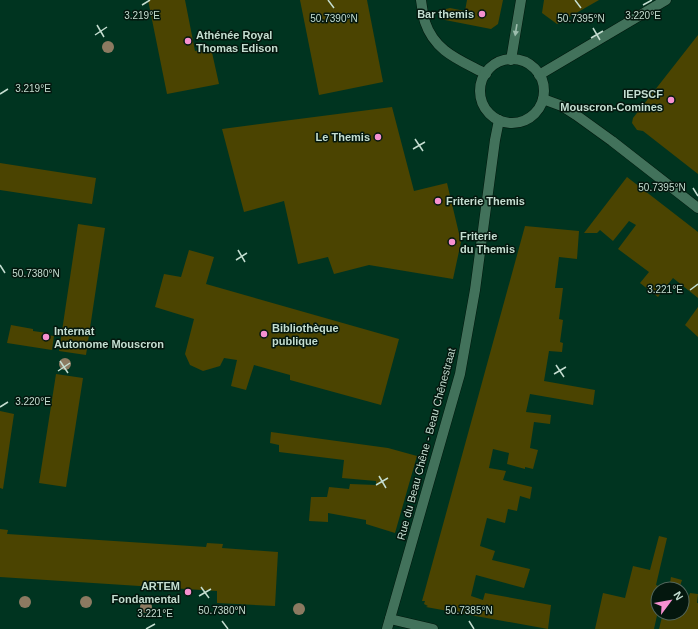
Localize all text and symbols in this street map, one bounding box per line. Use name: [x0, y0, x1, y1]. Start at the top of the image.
place label: Bar themis: [417, 8, 474, 20]
marker: Bar themis: [477, 9, 487, 19]
text: 3.219°E: [124, 10, 160, 21]
text: 3.220°E: [625, 10, 661, 21]
text: 50.7390°N: [310, 13, 358, 24]
text: 50.7395°N: [557, 13, 605, 24]
one-way arrow: [512, 24, 518, 36]
place label: Athénée Royal Thomas Edison: [196, 29, 278, 54]
marker: Athénée Royal Thomas Edison: [183, 36, 193, 46]
text: 3.219°E: [15, 83, 51, 94]
place label: IEPSCF Mouscron-Comines: [560, 88, 663, 113]
marker: IEPSCF Mouscron-Comines: [666, 95, 676, 105]
place label: Le Themis: [316, 131, 370, 143]
marker: Le Themis: [373, 132, 383, 142]
text: 50.7395°N: [638, 182, 686, 193]
place label: Friterie Themis: [446, 195, 525, 207]
marker: Friterie Themis: [433, 196, 443, 206]
place label: Friterie du Themis: [460, 230, 515, 255]
marker: Friterie du Themis: [447, 237, 457, 247]
text: 50.7380°N: [12, 268, 60, 279]
text: 3.221°E: [647, 284, 683, 295]
place label: Bibliothèque publique: [272, 322, 339, 347]
place label: Internat Autonome Mouscron: [54, 325, 164, 350]
marker: Bibliothèque publique: [259, 329, 269, 339]
marker: Internat Autonome Mouscron: [41, 332, 51, 342]
street label: Rue du Beau Chêne - Beau Chênestraat: [395, 347, 457, 541]
text: 3.220°E: [15, 396, 51, 407]
place label: ARTEM Fondamental: [112, 580, 180, 605]
north arrow: [650, 581, 690, 621]
marker: ARTEM Fondamental: [183, 587, 193, 597]
text: N: [671, 589, 686, 602]
text: 50.7380°N: [198, 605, 246, 616]
text: 50.7385°N: [445, 605, 493, 616]
text: 3.221°E: [137, 608, 173, 619]

